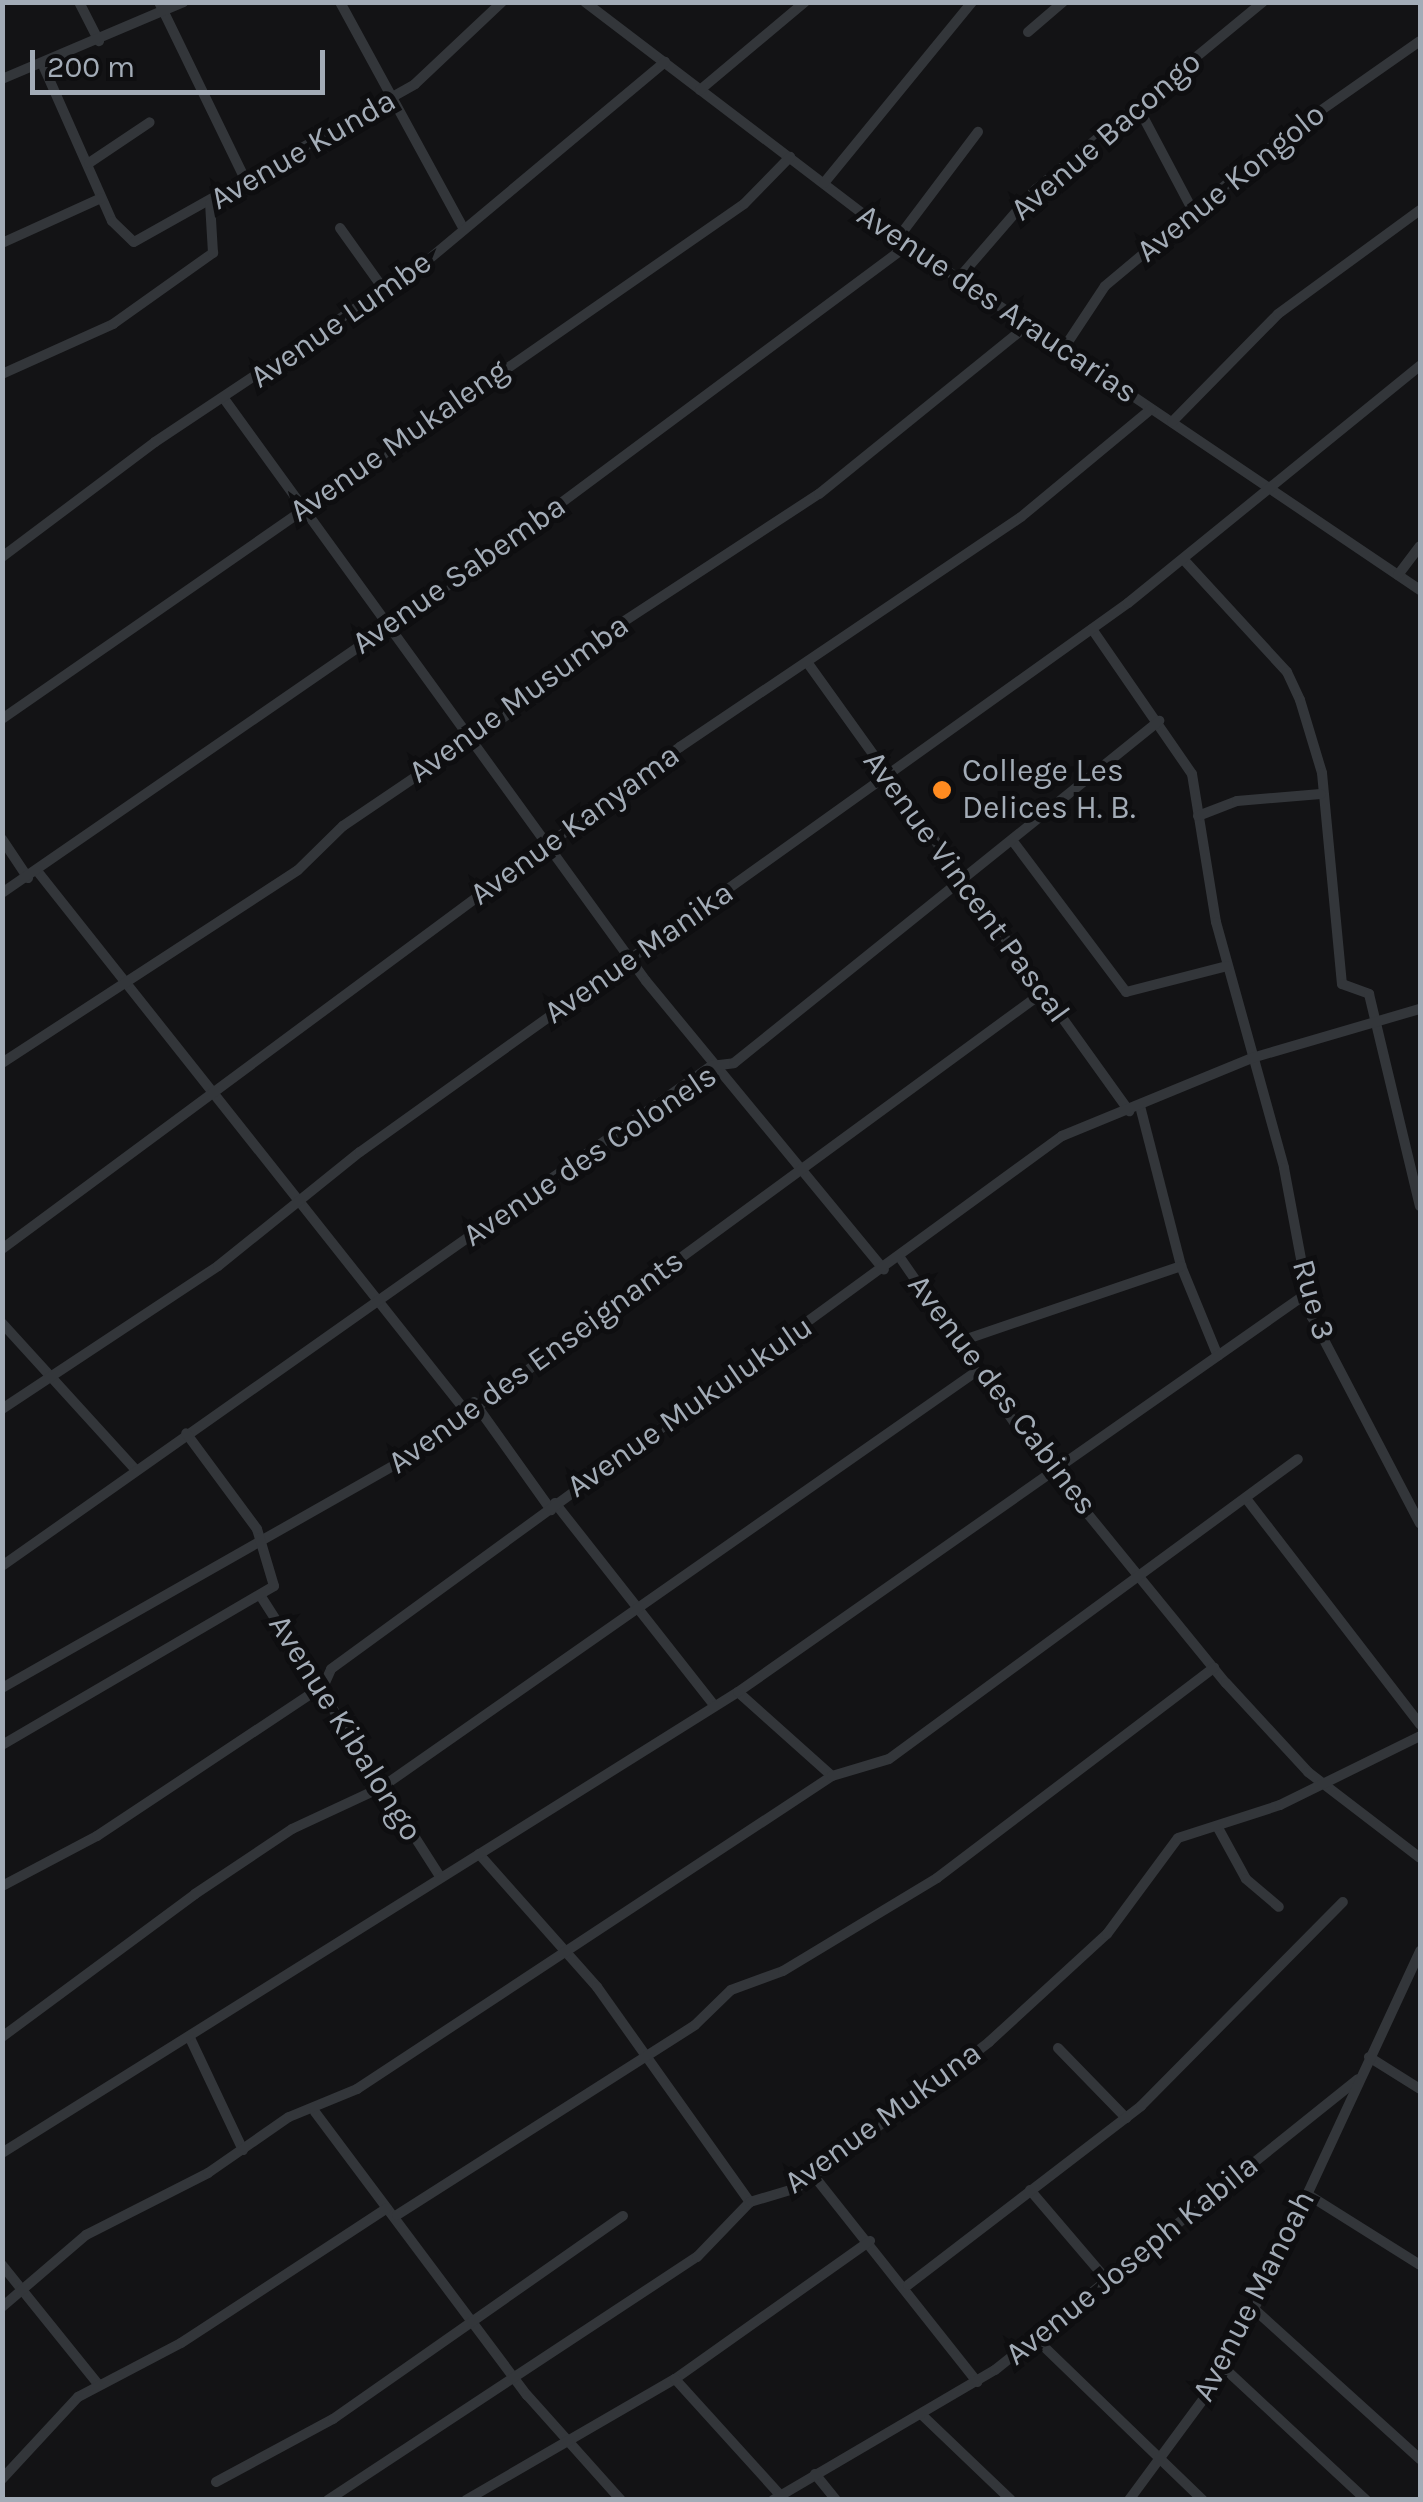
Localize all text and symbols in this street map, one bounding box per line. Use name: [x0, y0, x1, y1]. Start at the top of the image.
scale bar: [35, 30, 330, 92]
street label: Avenue Bacongo: [1003, 43, 1209, 229]
text: 200 m: [47, 49, 135, 85]
street label: Avenue Kunda: [203, 81, 403, 219]
street label: Avenue Kongolo: [1129, 95, 1333, 271]
street label: Avenue des Araucarias: [850, 196, 1144, 412]
street label: Avenue Lumbe: [243, 243, 439, 397]
street label: Avenue Mukaleng: [282, 351, 516, 531]
street label: Avenue Sabemba: [345, 487, 573, 663]
street label: Avenue Musumba: [402, 606, 636, 792]
street label: Avenue Kanyama: [463, 736, 687, 914]
street label: Avenue Vincent Pascal: [854, 743, 1078, 1031]
place label: College Les Delices H. B.: [962, 753, 1136, 828]
marker: College Les Delices H. B.: [931, 779, 953, 801]
street label: Avenue Manika: [537, 874, 741, 1032]
street label: Avenue des Colonels: [456, 1057, 724, 1255]
street label: Avenue des Enseignants: [381, 1242, 691, 1482]
street label: Rue 3: [1283, 1255, 1343, 1345]
street label: Avenue des Cabines: [899, 1267, 1105, 1523]
street label: Avenue Mukulukulu: [560, 1308, 820, 1506]
street label: Avenue Kibalongo: [260, 1608, 430, 1848]
street label: Avenue Mukuna: [777, 2034, 989, 2202]
street label: Avenue Joseph Kabila: [998, 2146, 1266, 2374]
street label: Avenue Manoah: [1184, 2184, 1324, 2408]

